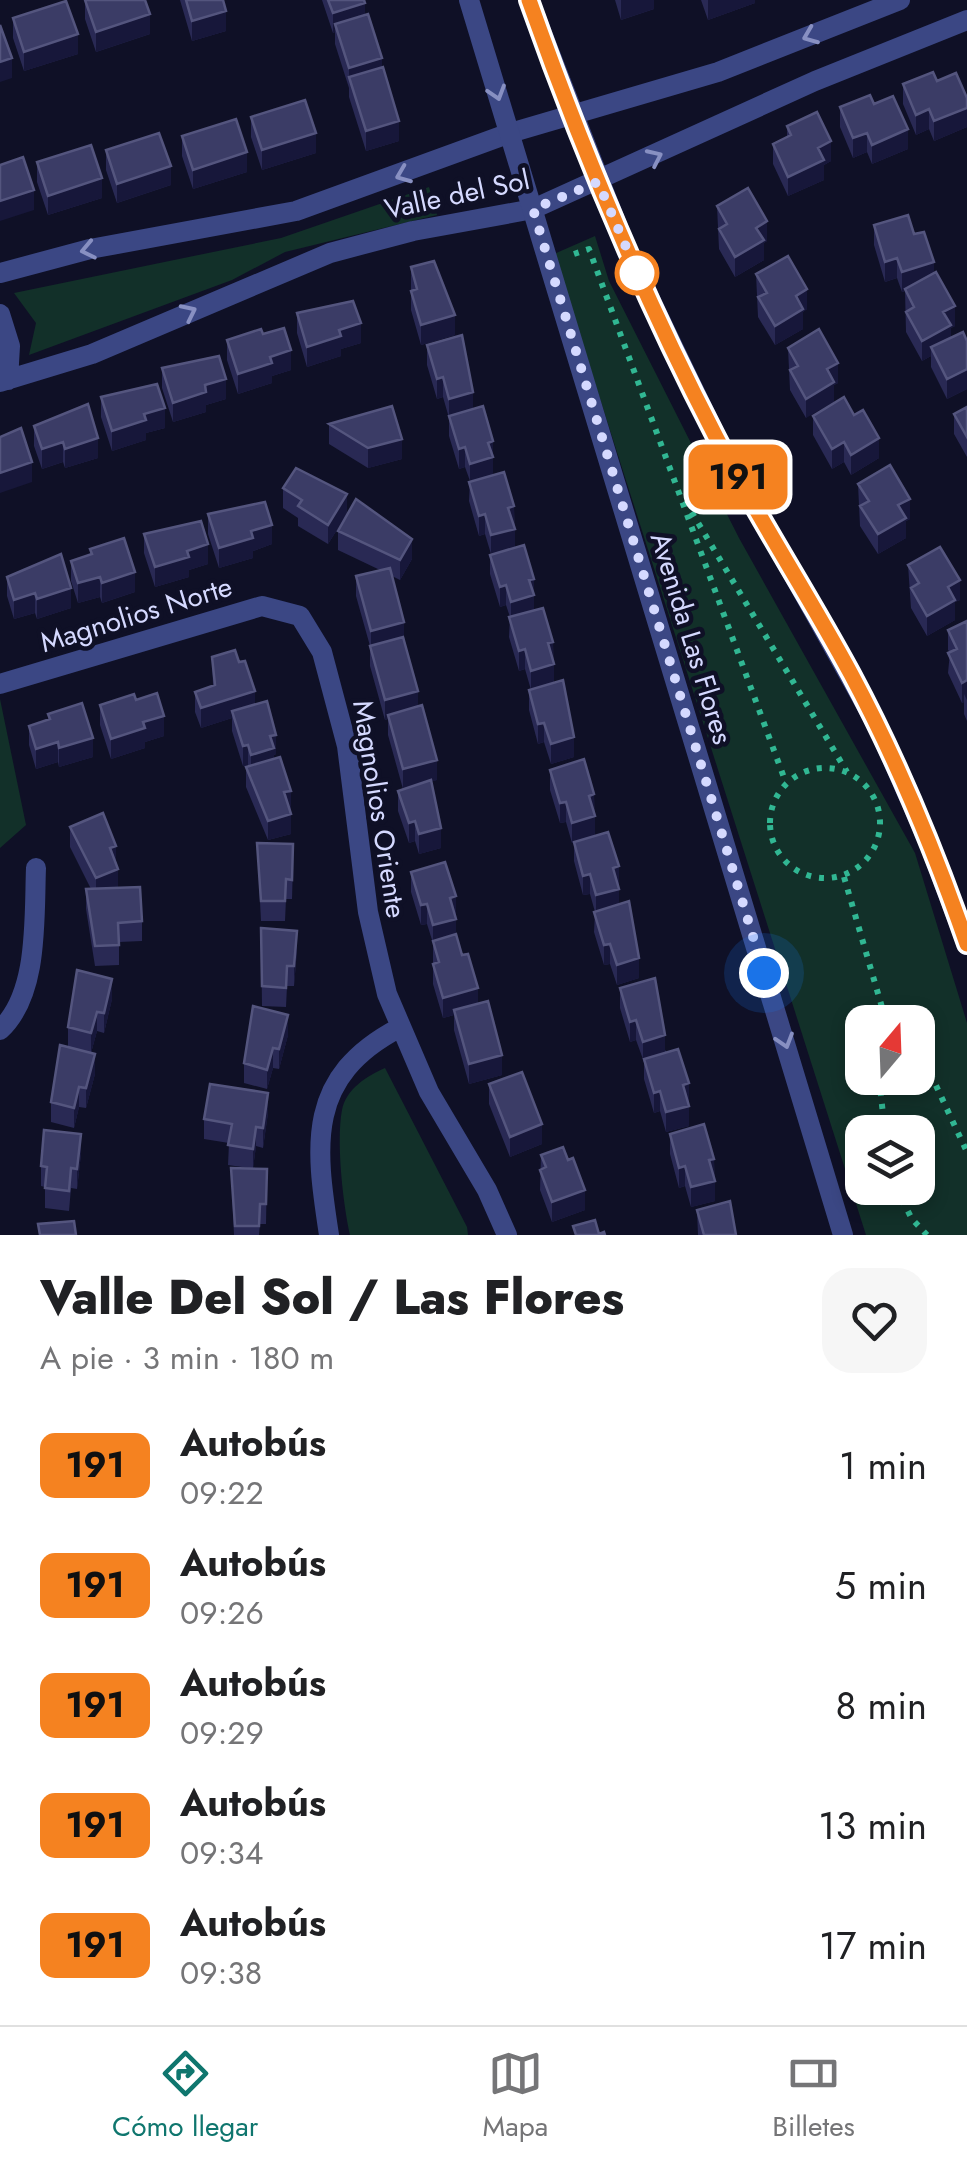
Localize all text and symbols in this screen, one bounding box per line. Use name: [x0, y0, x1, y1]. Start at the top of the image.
one-way arrow: [802, 25, 820, 45]
one-way arrow: [486, 84, 506, 101]
one-way arrow: [644, 149, 662, 169]
street label: Valle del Sol: [381, 159, 533, 230]
one-way arrow: [395, 163, 413, 183]
one-way arrow: [80, 238, 97, 259]
unlabelled marker: [616, 252, 658, 294]
one-way arrow: [179, 304, 197, 324]
line badge: 191: [680, 444, 796, 510]
text: 191: [708, 452, 768, 502]
street label: Avenida Las Flores: [640, 527, 743, 749]
street label: Magnolios Norte: [35, 566, 237, 663]
street label: Magnolios Oriente: [342, 697, 417, 921]
your location: [739, 948, 789, 998]
north arrow: [845, 1005, 935, 1095]
map controls: [845, 1005, 935, 1205]
one-way arrow: [773, 1032, 794, 1049]
button: layers: [845, 1115, 935, 1205]
text: Valle Del Sol / Las Flores: [40, 1263, 624, 1332]
button: heart: [822, 1268, 927, 1373]
text: A pie · 3 min · 180 m: [40, 1335, 334, 1381]
text: Autobús: [180, 1415, 326, 1470]
text: 1 min: [839, 1438, 927, 1493]
text: 191: [65, 1440, 125, 1490]
text: 09:22: [180, 1470, 264, 1516]
text: Autobús: [180, 1535, 326, 1590]
text: 5 min: [835, 1558, 927, 1613]
text: 191: [65, 1560, 125, 1610]
text: 09:26: [180, 1590, 264, 1636]
text: Autobús: [180, 1655, 326, 1710]
text: 8 min: [835, 1678, 927, 1733]
text: 191: [65, 1680, 125, 1730]
text: 09:29: [180, 1710, 264, 1756]
text: Autobús: [180, 1775, 326, 1830]
text: 13 min: [818, 1798, 927, 1853]
text: 191: [65, 1800, 125, 1850]
text: 09:34: [180, 1830, 263, 1876]
text: Autobús: [180, 1895, 326, 1950]
text: 17 min: [819, 1918, 927, 1973]
text: 191: [65, 1920, 125, 1970]
text: 09:38: [180, 1950, 262, 1996]
tab: Cómo llegar: [112, 2046, 258, 2147]
tab: Mapa: [483, 2046, 548, 2147]
tab: Billetes: [772, 2046, 855, 2147]

